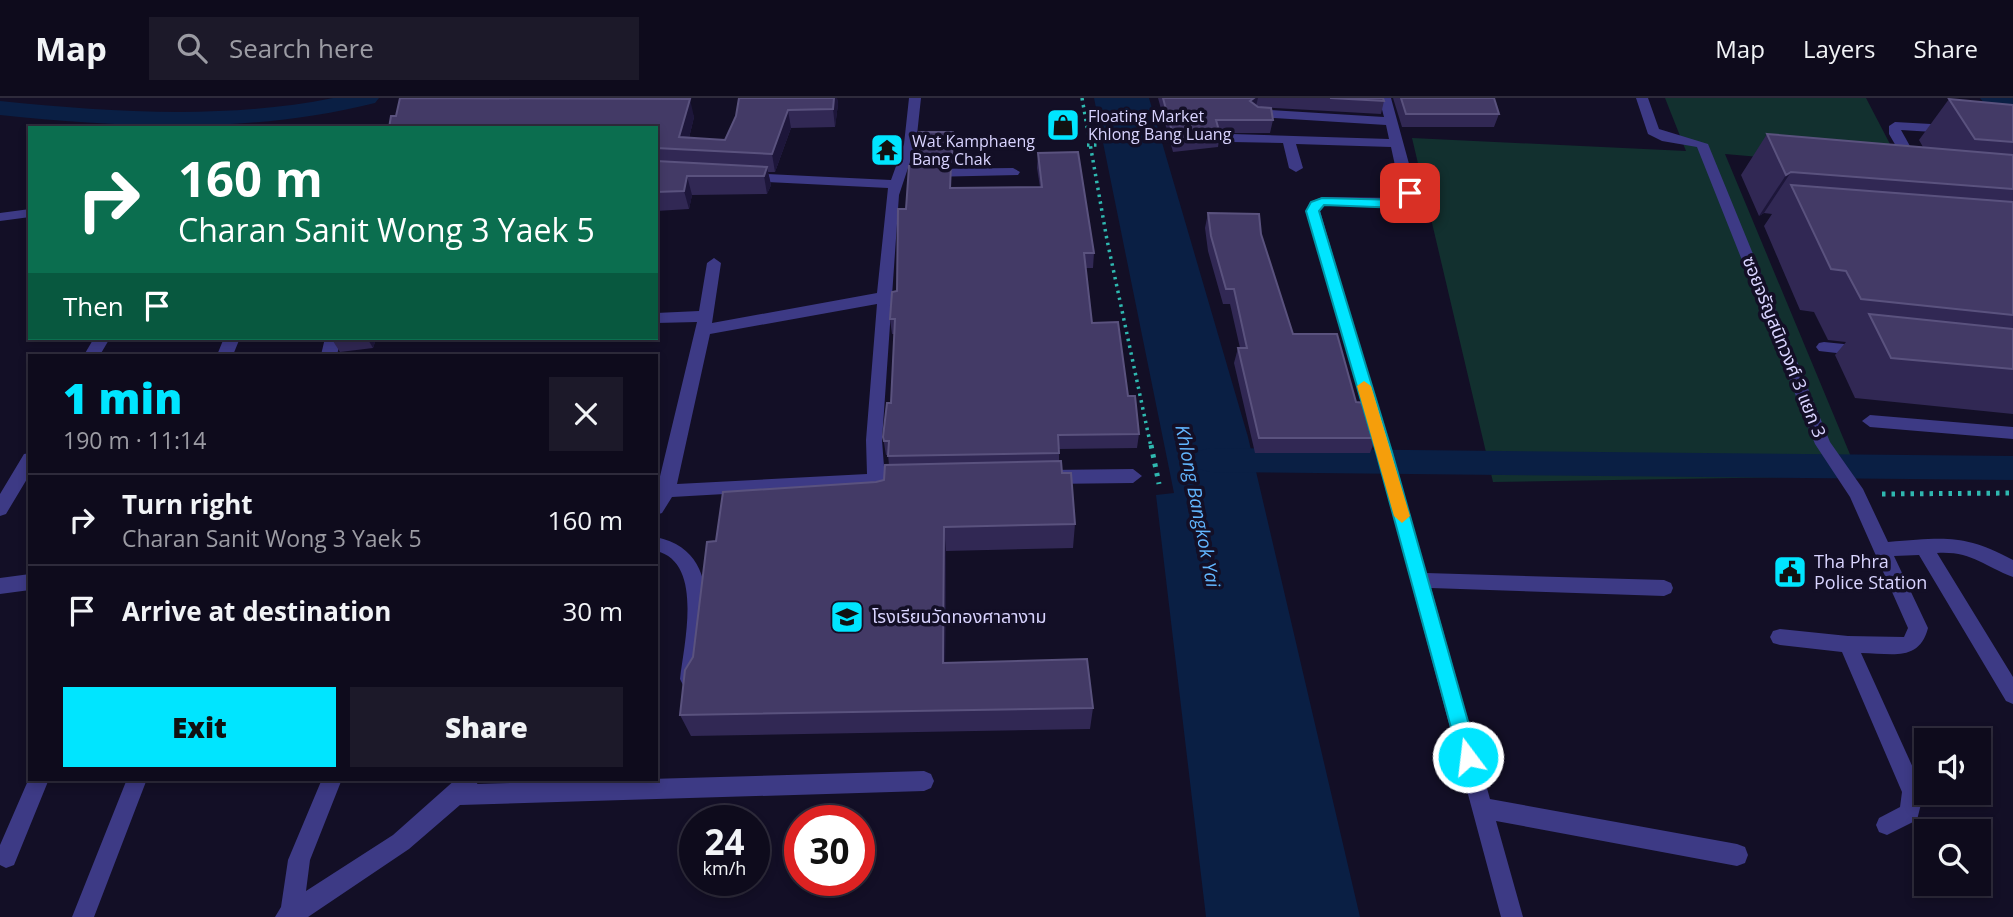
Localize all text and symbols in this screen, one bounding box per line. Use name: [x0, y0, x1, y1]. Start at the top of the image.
search box: [149, 17, 639, 80]
text: Map: [35, 26, 107, 71]
icon: search: [173, 29, 211, 67]
text: Search here: [229, 30, 374, 66]
text: Map: [1715, 32, 1765, 65]
text: Layers: [1803, 32, 1876, 65]
text: Share: [1914, 32, 1978, 65]
place label: Floating Market Khlong Bang Luang: [1088, 105, 1232, 145]
shop icon: Floating Market Khlong Bang Luang: [1044, 106, 1082, 144]
place label: Wat Kamphaeng Bang Chak: [912, 130, 1035, 170]
temple icon: Wat Kamphaeng Bang Chak: [868, 131, 906, 169]
text: 160 m: [178, 145, 323, 211]
icon: right: [63, 154, 154, 245]
pin: [1380, 163, 1440, 223]
icon: arrive: [1391, 174, 1429, 212]
text: Charan Sanit Wong 3 Yaek 5: [178, 208, 595, 251]
street label: ซอยจรัญสนิทวงศ์ 3 แยก 3: [1738, 252, 1832, 441]
icon: arrive: [138, 287, 176, 325]
text: Then: [63, 288, 124, 324]
text: 1 min: [63, 369, 182, 426]
button: close: [549, 377, 623, 451]
water label: Khlong Bangkok Yai: [1169, 422, 1227, 591]
text: 190 m · 11:14: [63, 424, 206, 456]
text: Turn right: [122, 486, 253, 522]
icon: right: [63, 501, 101, 539]
text: 160 m: [548, 502, 623, 538]
text: Charan Sanit Wong 3 Yaek 5: [122, 522, 422, 554]
place label: Tha Phra Police Station: [1814, 549, 1927, 594]
public building icon: Tha Phra Police Station: [1771, 553, 1809, 591]
icon: arrive: [63, 592, 101, 630]
text: Arrive at destination: [122, 593, 391, 629]
text: 30 m: [562, 593, 623, 629]
school or university icon: โรงเรียนวัดทองศาลางาม: [828, 598, 866, 636]
place label: โรงเรียนวัดทองศาลางาม: [872, 604, 1047, 628]
button: Exit: [63, 687, 336, 767]
button: Share: [350, 687, 623, 767]
position arrow: [1431, 720, 1505, 794]
map controls: [1914, 728, 1991, 896]
button: sound: [1914, 728, 1991, 805]
speed limit sign: 30: [784, 805, 875, 896]
text: 24: [704, 818, 745, 865]
button: search: [1914, 819, 1991, 896]
text: km/h: [703, 856, 746, 880]

